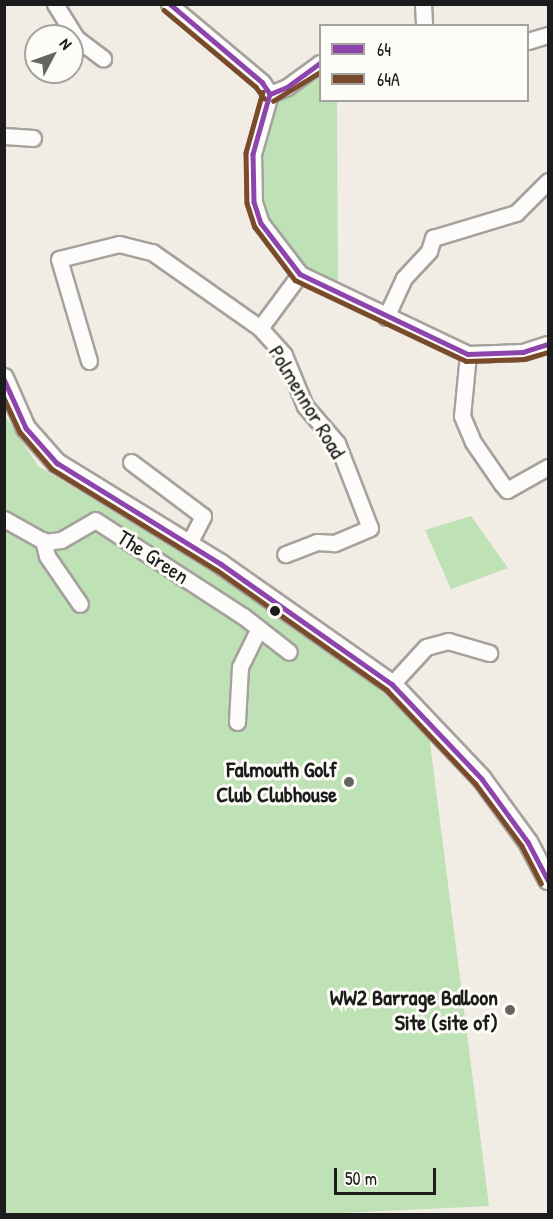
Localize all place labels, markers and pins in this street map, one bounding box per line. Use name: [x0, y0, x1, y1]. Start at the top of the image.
unlabelled marker: [269, 605, 281, 617]
place label: Falmouth Golf Club Clubhouse: [216, 756, 337, 807]
marker: Falmouth Golf Club Clubhouse: [342, 775, 356, 789]
place label: WW2 Barrage Balloon Site (site of): [330, 984, 498, 1036]
marker: WW2 Barrage Balloon Site (site of): [503, 1003, 517, 1017]

